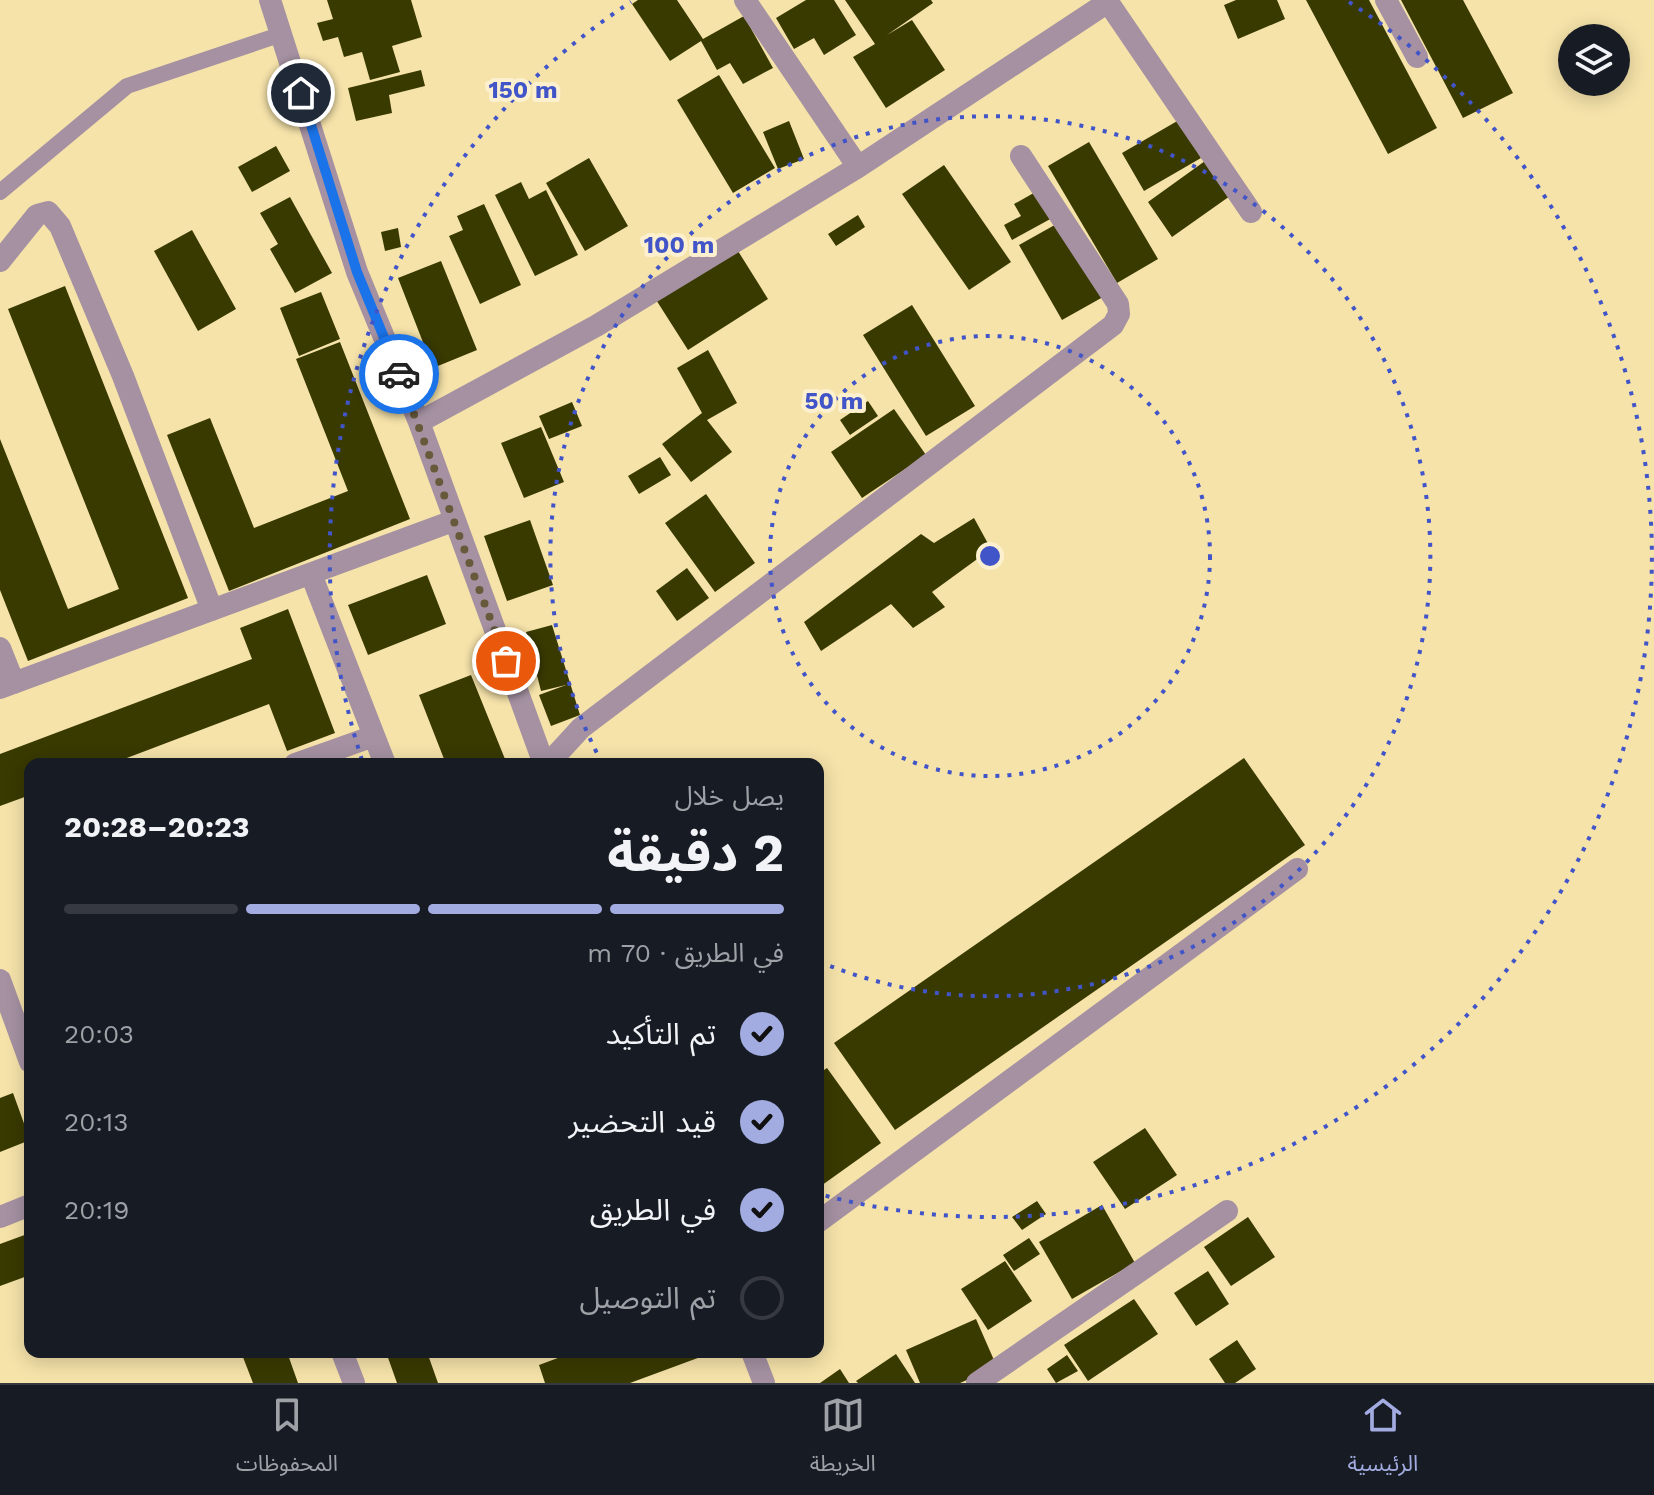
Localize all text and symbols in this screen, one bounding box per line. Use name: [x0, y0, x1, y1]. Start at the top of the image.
map controls: [1558, 24, 1630, 96]
button: layers: [1558, 24, 1630, 96]
pin: [267, 59, 335, 127]
icon: home: [279, 71, 323, 115]
text: 150 m: [488, 76, 558, 104]
text: 100 m: [644, 231, 714, 259]
courier: [359, 334, 439, 414]
icon: car: [377, 352, 421, 396]
text: 50 m: [805, 387, 863, 415]
centre of rings: [976, 542, 1004, 570]
pin: [472, 627, 540, 695]
icon: bag: [484, 639, 528, 683]
text: يصل خلال: [675, 781, 784, 811]
text: 20:23–20:28: [64, 809, 250, 844]
text: 2 دقيقة: [607, 823, 784, 884]
text: في الطريق · 70 m: [587, 938, 784, 968]
icon: check: [740, 1012, 784, 1056]
text: تم التأكيد: [606, 1016, 716, 1051]
text: 20:03: [64, 1019, 134, 1049]
icon: check: [740, 1100, 784, 1144]
text: قيد التحضير: [568, 1104, 716, 1139]
text: 20:13: [64, 1107, 128, 1137]
icon: check: [740, 1188, 784, 1232]
text: في الطريق: [590, 1192, 716, 1227]
text: 20:19: [64, 1195, 129, 1225]
text: تم التوصيل: [579, 1280, 716, 1315]
tab: المحفوظات: [236, 1393, 338, 1487]
tab: الخريطة: [810, 1393, 876, 1487]
tab: الرئيسية: [1347, 1393, 1418, 1487]

